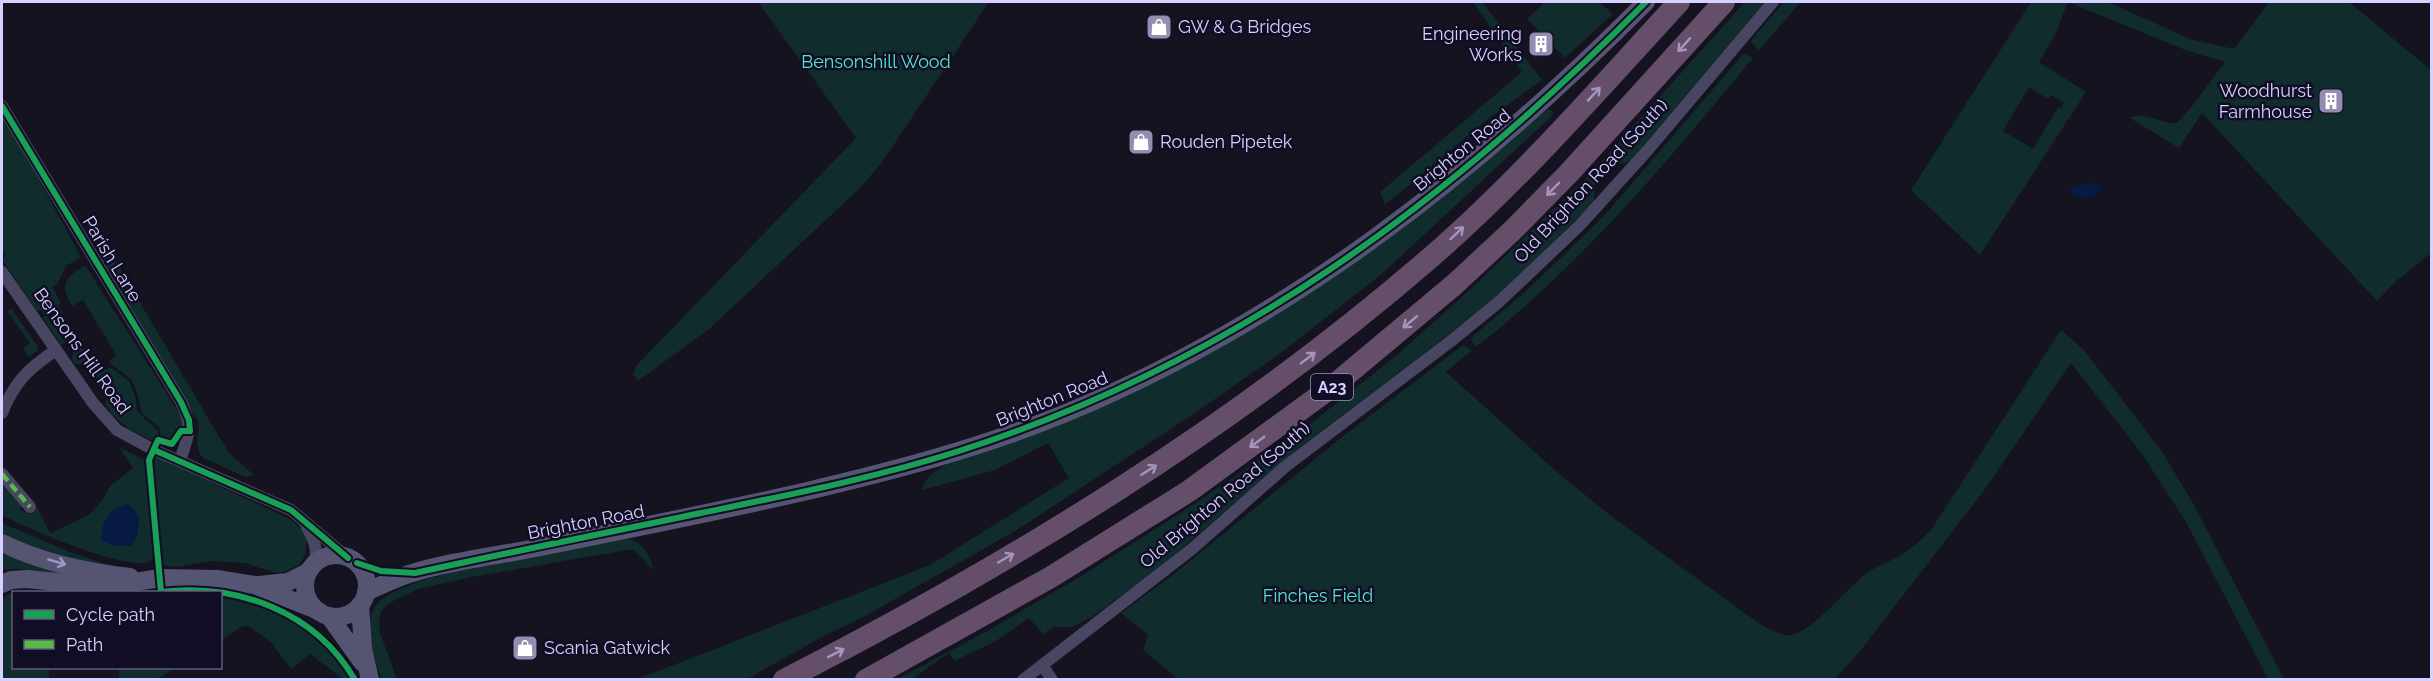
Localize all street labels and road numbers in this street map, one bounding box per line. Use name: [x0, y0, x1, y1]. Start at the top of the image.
street label: Old Brighton Road (South): [1509, 94, 1672, 267]
street label: Brighton Road: [1409, 104, 1514, 195]
street label: Parish Lane: [79, 212, 146, 306]
street label: Bensons Hill Road: [30, 284, 135, 418]
street label: Brighton Road: [993, 367, 1111, 430]
road number: A23: [1311, 374, 1353, 400]
street label: Old Brighton Road (South): [1135, 417, 1314, 572]
street label: Brighton Road: [526, 500, 646, 543]

